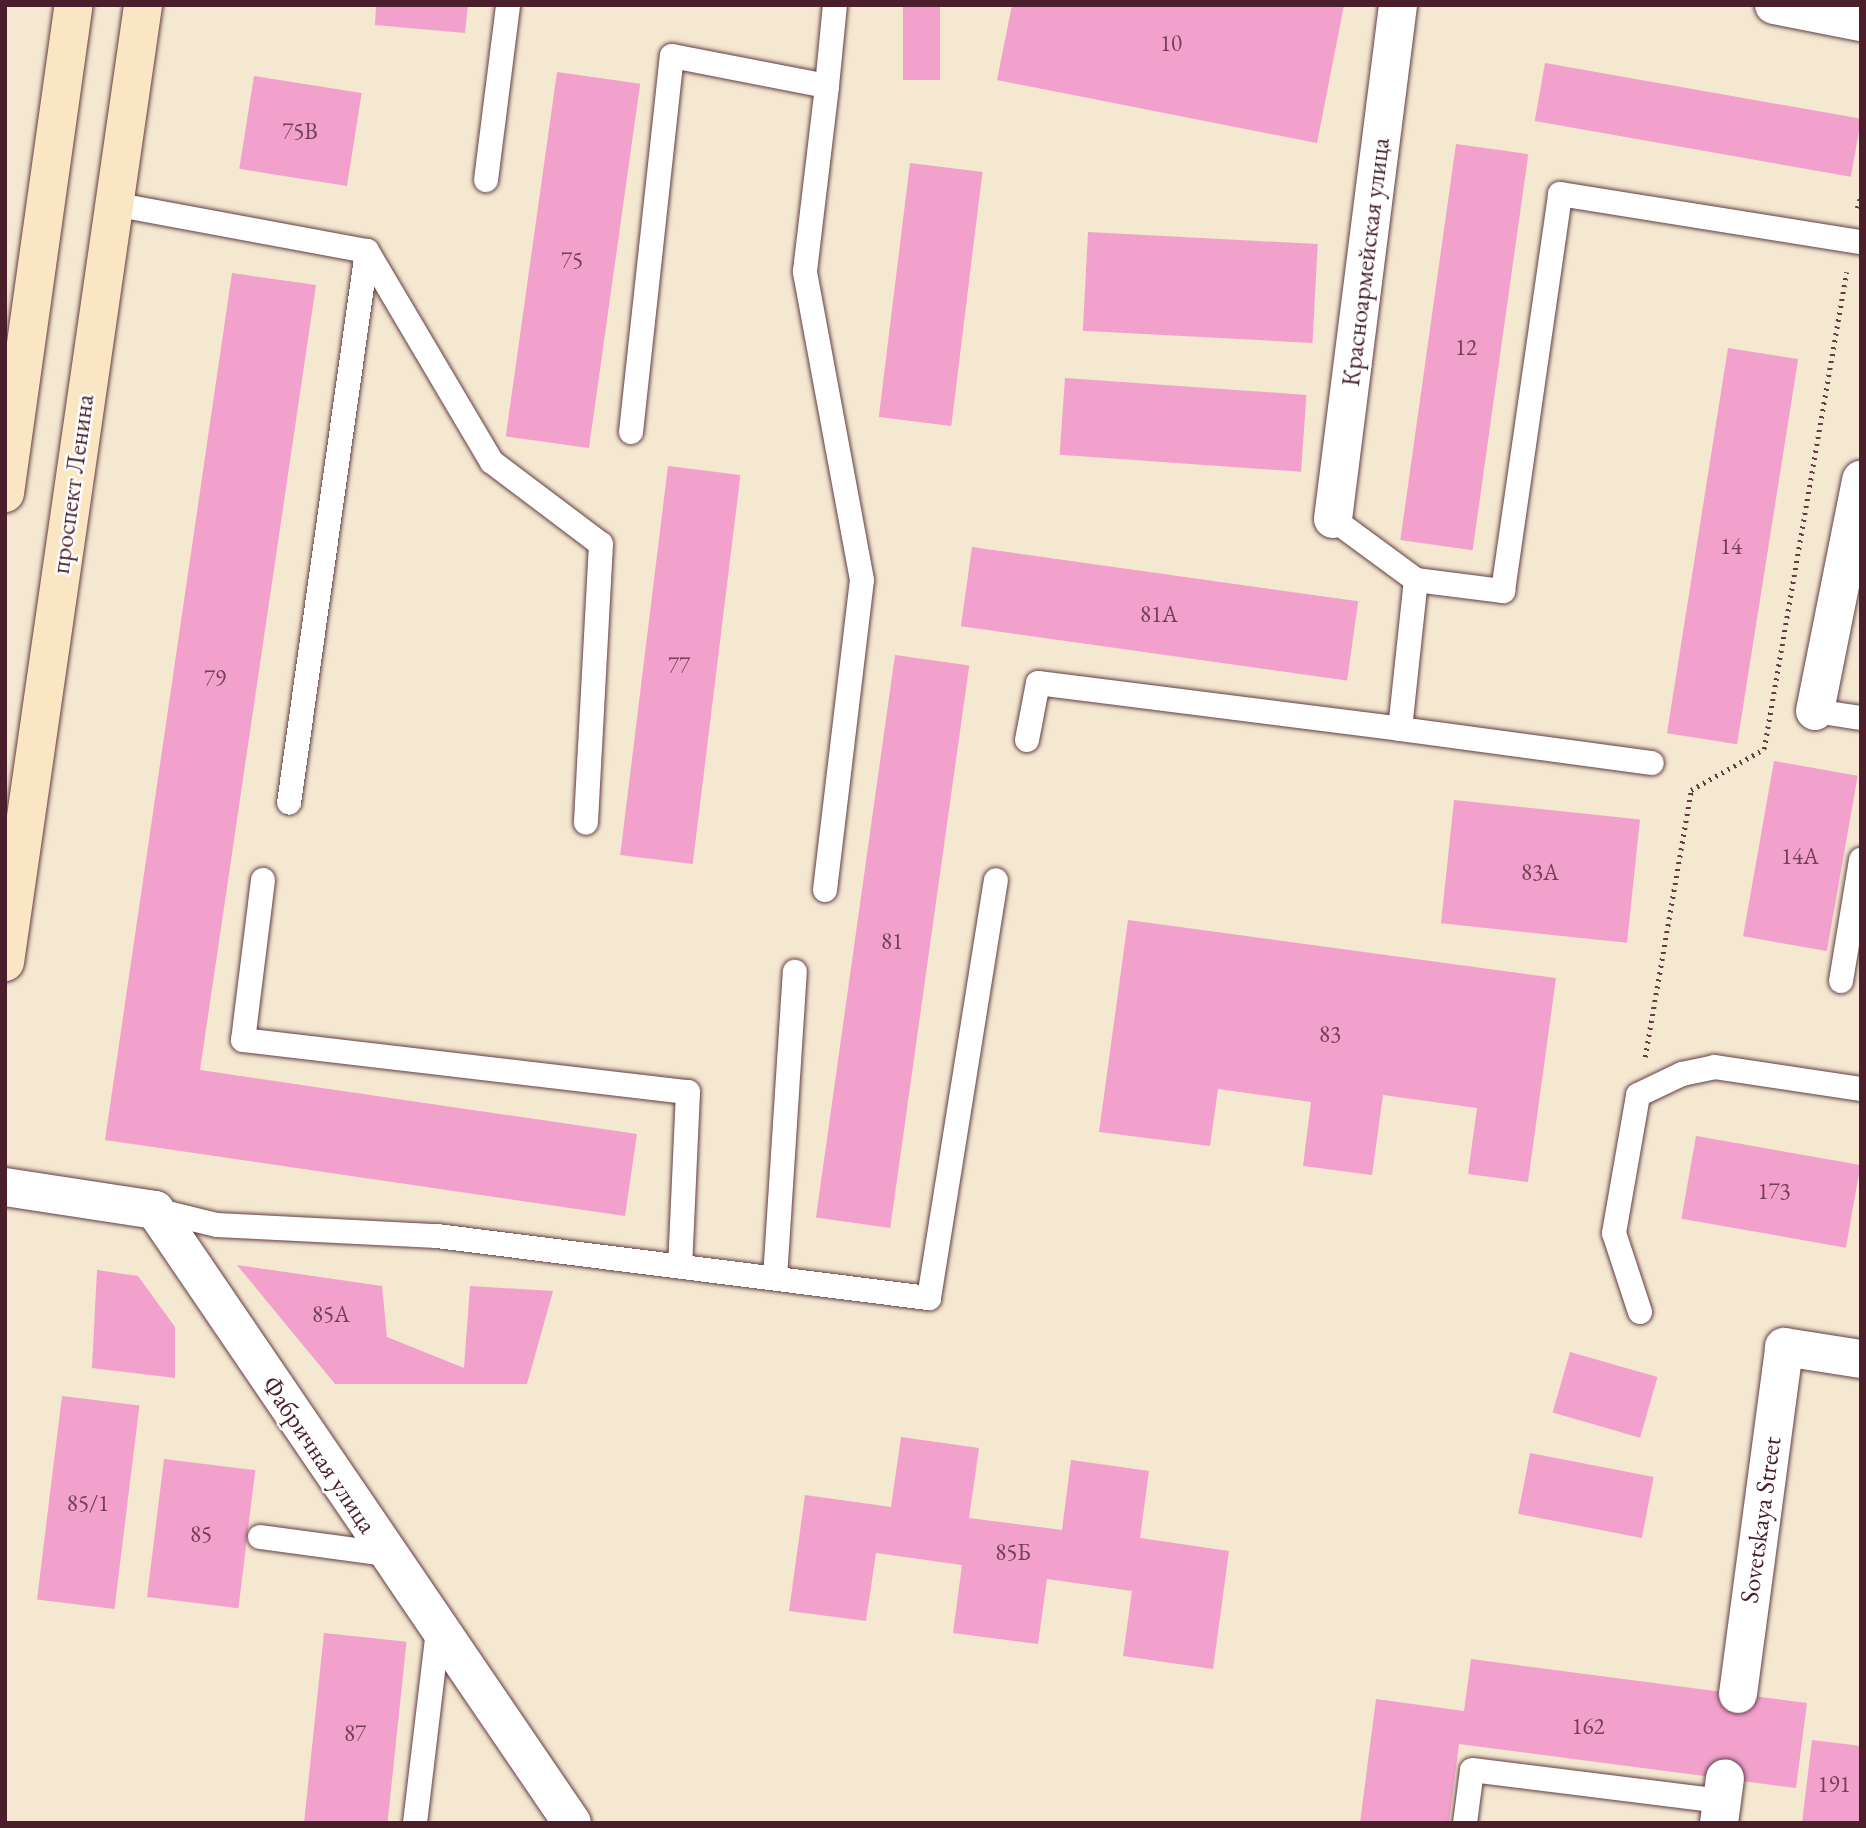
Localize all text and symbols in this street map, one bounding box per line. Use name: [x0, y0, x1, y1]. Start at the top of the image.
house number: 10: [1160, 29, 1182, 57]
house number: 75В: [282, 117, 318, 145]
street label: Красноармейская улица: [1335, 136, 1397, 388]
house number: 75: [561, 246, 583, 274]
house number: 12: [1455, 333, 1477, 361]
street label: проспект Ленина: [45, 392, 101, 576]
house number: 14: [1720, 532, 1742, 560]
house number: 81А: [1140, 600, 1178, 628]
house number: 77: [668, 651, 690, 679]
house number: 79: [204, 664, 226, 692]
house number: 14А: [1781, 842, 1819, 870]
house number: 83А: [1521, 858, 1559, 886]
house number: 81: [881, 927, 903, 955]
house number: 83: [1319, 1020, 1341, 1048]
house number: 173: [1757, 1177, 1791, 1205]
house number: 85А: [312, 1300, 350, 1328]
street label: Фабричная улица: [255, 1371, 383, 1539]
street label: Sovetskaya Street: [1734, 1435, 1788, 1605]
house number: 85/1: [67, 1489, 109, 1517]
house number: 85: [190, 1520, 212, 1548]
house number: 85Б: [995, 1538, 1031, 1566]
house number: 162: [1571, 1712, 1605, 1740]
house number: 87: [344, 1719, 366, 1747]
house number: 191: [1817, 1770, 1851, 1798]

